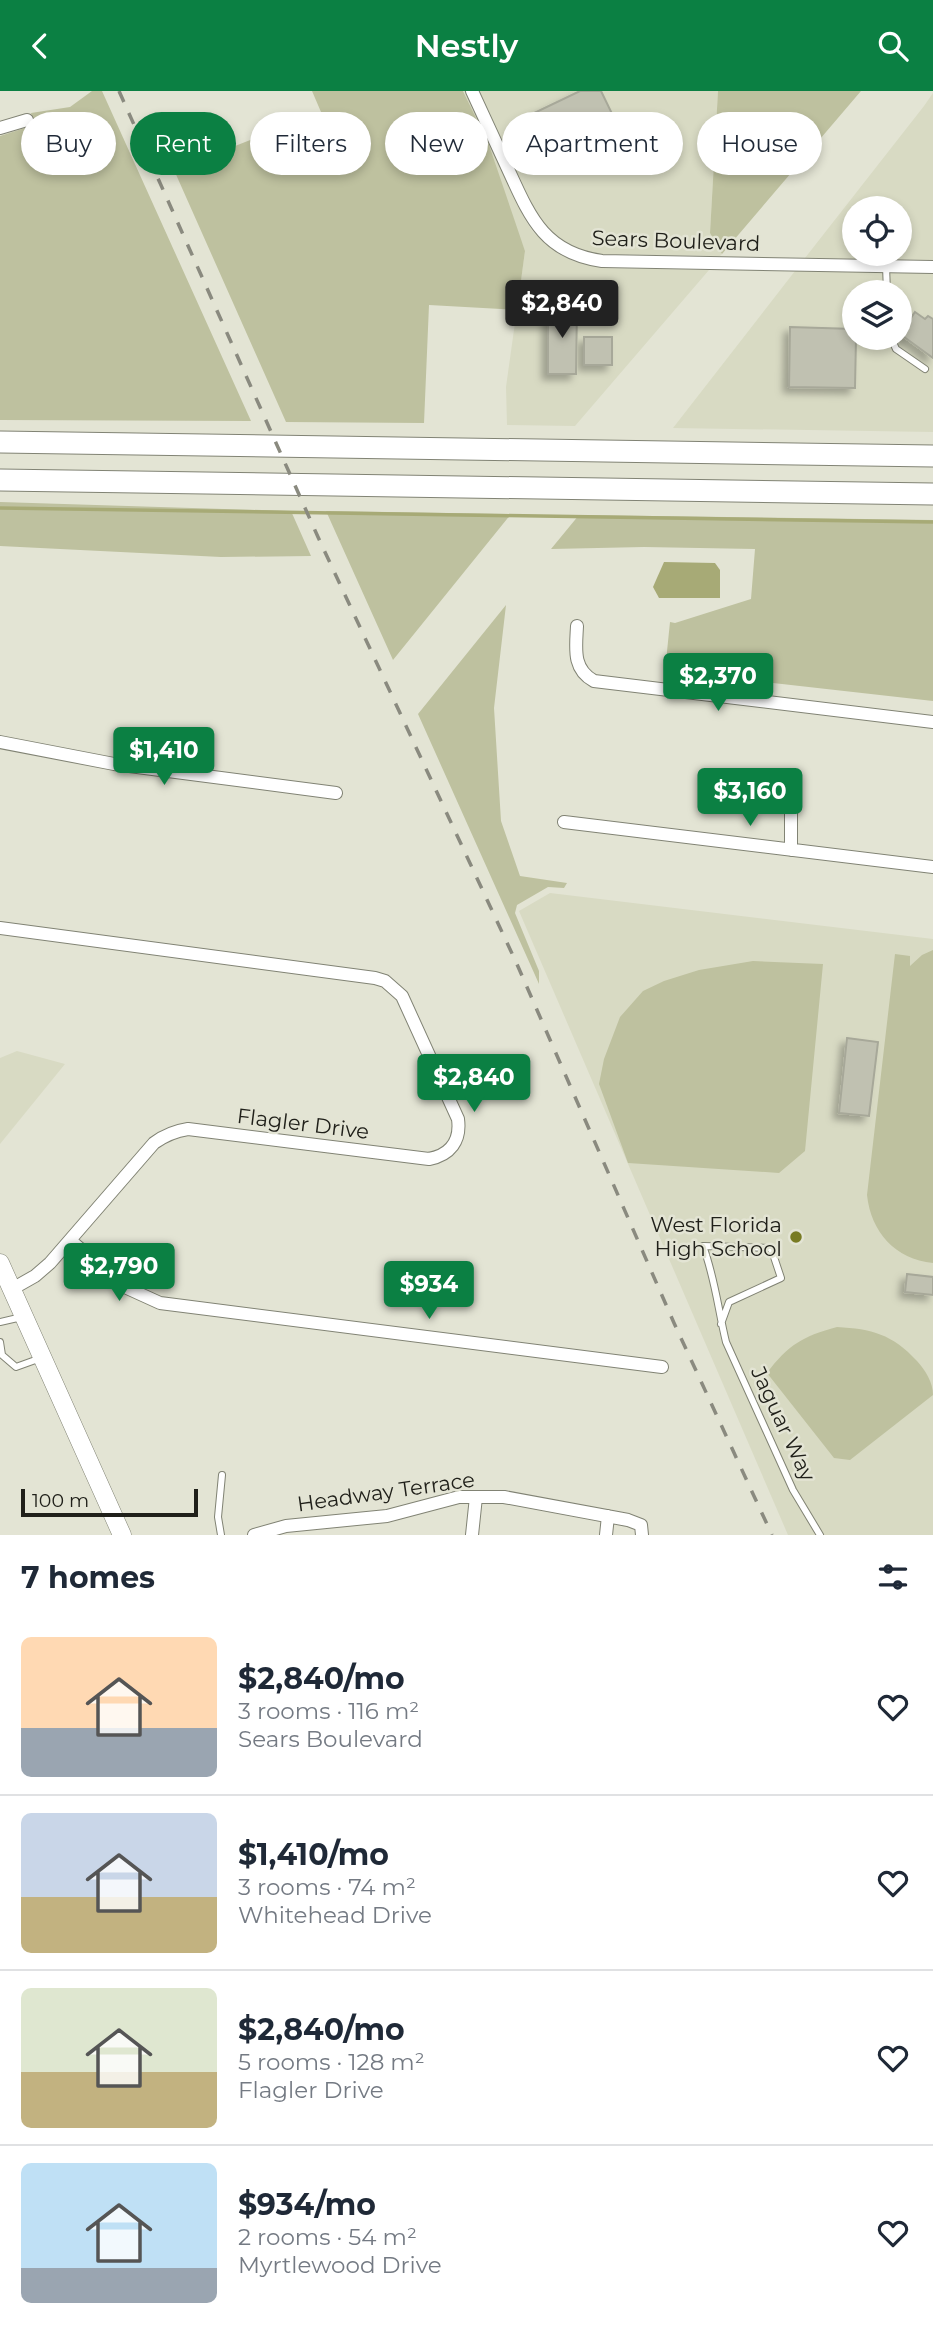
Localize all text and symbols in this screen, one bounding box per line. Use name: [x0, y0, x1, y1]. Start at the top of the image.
text: Nestly: [415, 26, 518, 65]
icon: back: [21, 27, 59, 65]
icon: search: [874, 27, 912, 65]
chip: Buy: [21, 112, 116, 175]
chip: Rent: [130, 112, 236, 175]
chip: Filters: [250, 112, 371, 175]
chip: New: [385, 112, 488, 175]
chip: Apartment: [502, 112, 683, 175]
chip: House: [697, 112, 822, 175]
map controls: [842, 196, 912, 350]
button: locate: [842, 196, 912, 266]
street label: Sears Boulevard: [591, 225, 761, 256]
button: layers: [842, 280, 912, 350]
pin: $2,840: [505, 281, 619, 340]
text: $2,840: [521, 289, 603, 317]
pin: $2,370: [661, 653, 775, 713]
text: $2,370: [679, 662, 757, 690]
pin: $1,410: [107, 727, 221, 787]
text: $1,410: [129, 736, 199, 764]
pin: $3,160: [693, 769, 807, 828]
text: $3,160: [713, 777, 787, 805]
pin: $2,840: [417, 1055, 531, 1114]
text: $2,840: [433, 1063, 515, 1091]
street label: Flagler Drive: [236, 1103, 371, 1144]
place label: West Florida High School: [650, 1212, 782, 1261]
marker: West Florida High School: [788, 1229, 804, 1245]
pin: $2,790: [62, 1243, 176, 1303]
text: $2,790: [80, 1252, 158, 1280]
pin: $934: [388, 1261, 470, 1321]
text: $934: [400, 1270, 458, 1298]
street label: Jaguar Way: [746, 1362, 821, 1485]
street label: Headway Terrace: [296, 1467, 476, 1516]
scale bar: [21, 1486, 198, 1518]
text: 100 m: [32, 1489, 89, 1512]
icon: filters: [874, 1558, 912, 1596]
text: 7 homes: [21, 1559, 155, 1596]
text: $2,840/mo: [238, 1660, 405, 1697]
icon: home: [77, 1665, 161, 1749]
icon: heart: [874, 1688, 912, 1726]
text: 3 rooms · 116 m²: [238, 1697, 419, 1725]
text: Sears Boulevard: [238, 1725, 423, 1753]
text: $1,410/mo: [238, 1836, 389, 1873]
icon: home: [77, 1841, 161, 1925]
icon: heart: [874, 1864, 912, 1902]
text: 3 rooms · 74 m²: [238, 1873, 416, 1901]
text: Whitehead Drive: [238, 1901, 432, 1929]
text: $2,840/mo: [238, 2011, 405, 2048]
icon: home: [77, 2016, 161, 2100]
icon: heart: [874, 2039, 912, 2077]
text: 5 rooms · 128 m²: [238, 2048, 425, 2076]
text: Flagler Drive: [238, 2076, 384, 2104]
text: $934/mo: [238, 2186, 376, 2223]
icon: home: [77, 2191, 161, 2275]
icon: heart: [874, 2214, 912, 2252]
text: 2 rooms · 54 m²: [238, 2223, 417, 2251]
text: Myrtlewood Drive: [238, 2251, 442, 2279]

